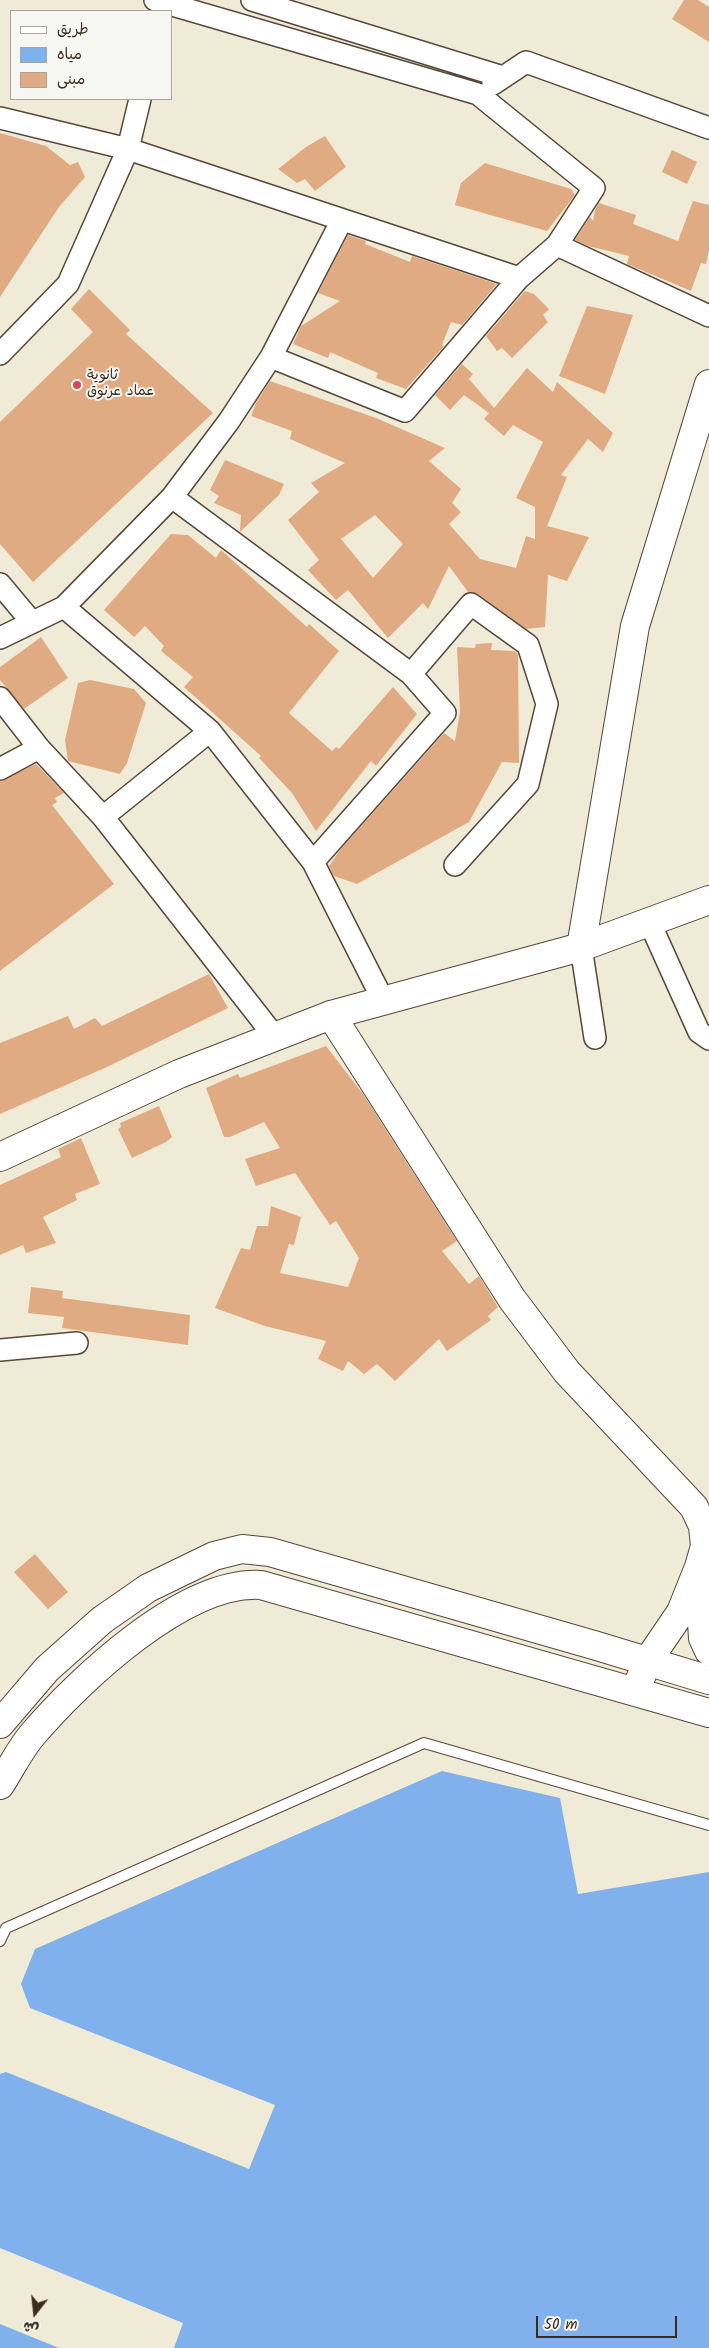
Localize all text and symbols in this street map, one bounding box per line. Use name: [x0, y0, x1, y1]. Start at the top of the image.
legend: [10, 10, 172, 100]
text: طريق: [57, 18, 89, 42]
text: مياه: [57, 43, 82, 67]
text: مبنى: [57, 68, 85, 92]
place label: ثانوية عماد عرنوق: [87, 369, 155, 402]
marker: ثانوية عماد عرنوق: [71, 379, 83, 391]
north arrow: [10, 2288, 60, 2338]
scale bar: [539, 2306, 680, 2338]
text: 50 m: [544, 2313, 578, 2337]
text: ش: [20, 2315, 41, 2340]

